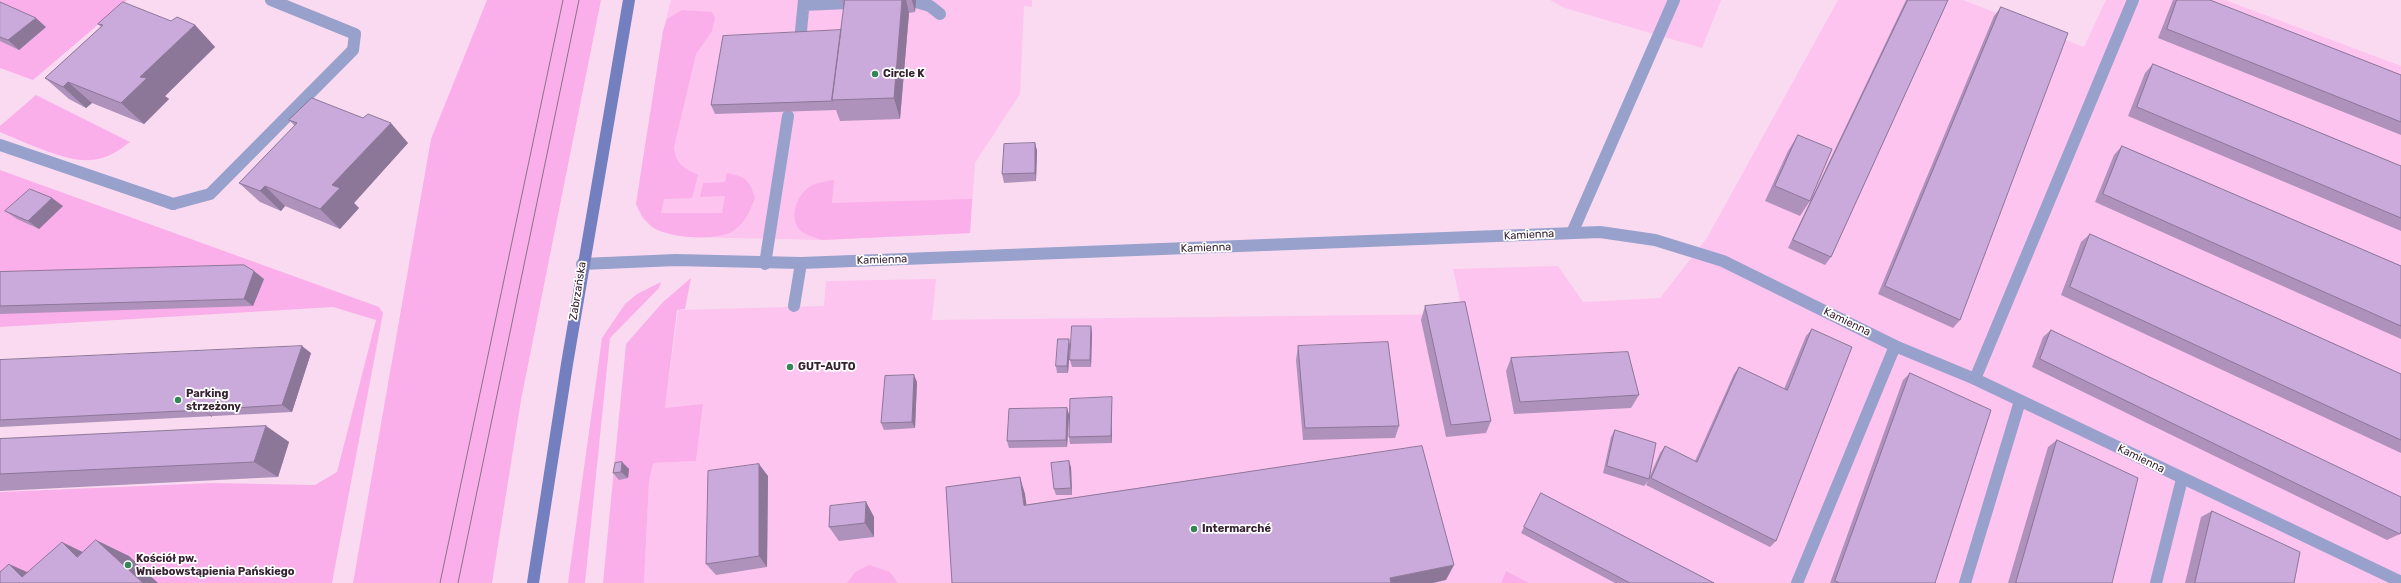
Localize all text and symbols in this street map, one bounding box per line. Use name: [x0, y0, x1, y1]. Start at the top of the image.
place label: Circle K: [883, 67, 925, 81]
marker: Circle K: [870, 69, 880, 79]
street label: Kamienna: [1503, 227, 1555, 243]
street label: Kamienna: [1180, 241, 1232, 255]
street label: Kamienna: [856, 253, 908, 267]
street label: Zabrzańska: [567, 261, 589, 321]
street label: Kamienna: [1821, 305, 1873, 339]
place label: GUT-AUTO: [798, 360, 856, 374]
marker: GUT-AUTO: [785, 362, 795, 372]
place label: Parking strzeżony: [186, 387, 241, 413]
marker: Parking strzeżony: [173, 395, 183, 405]
street label: Kamienna: [2115, 442, 2167, 476]
place label: Intermarché: [1202, 522, 1271, 536]
marker: Intermarché: [1189, 524, 1199, 534]
place label: Kościół pw. Wniebowstąpienia Pańskiego: [136, 552, 294, 578]
marker: Kościół pw. Wniebowstąpienia Pańskiego: [123, 560, 133, 570]

